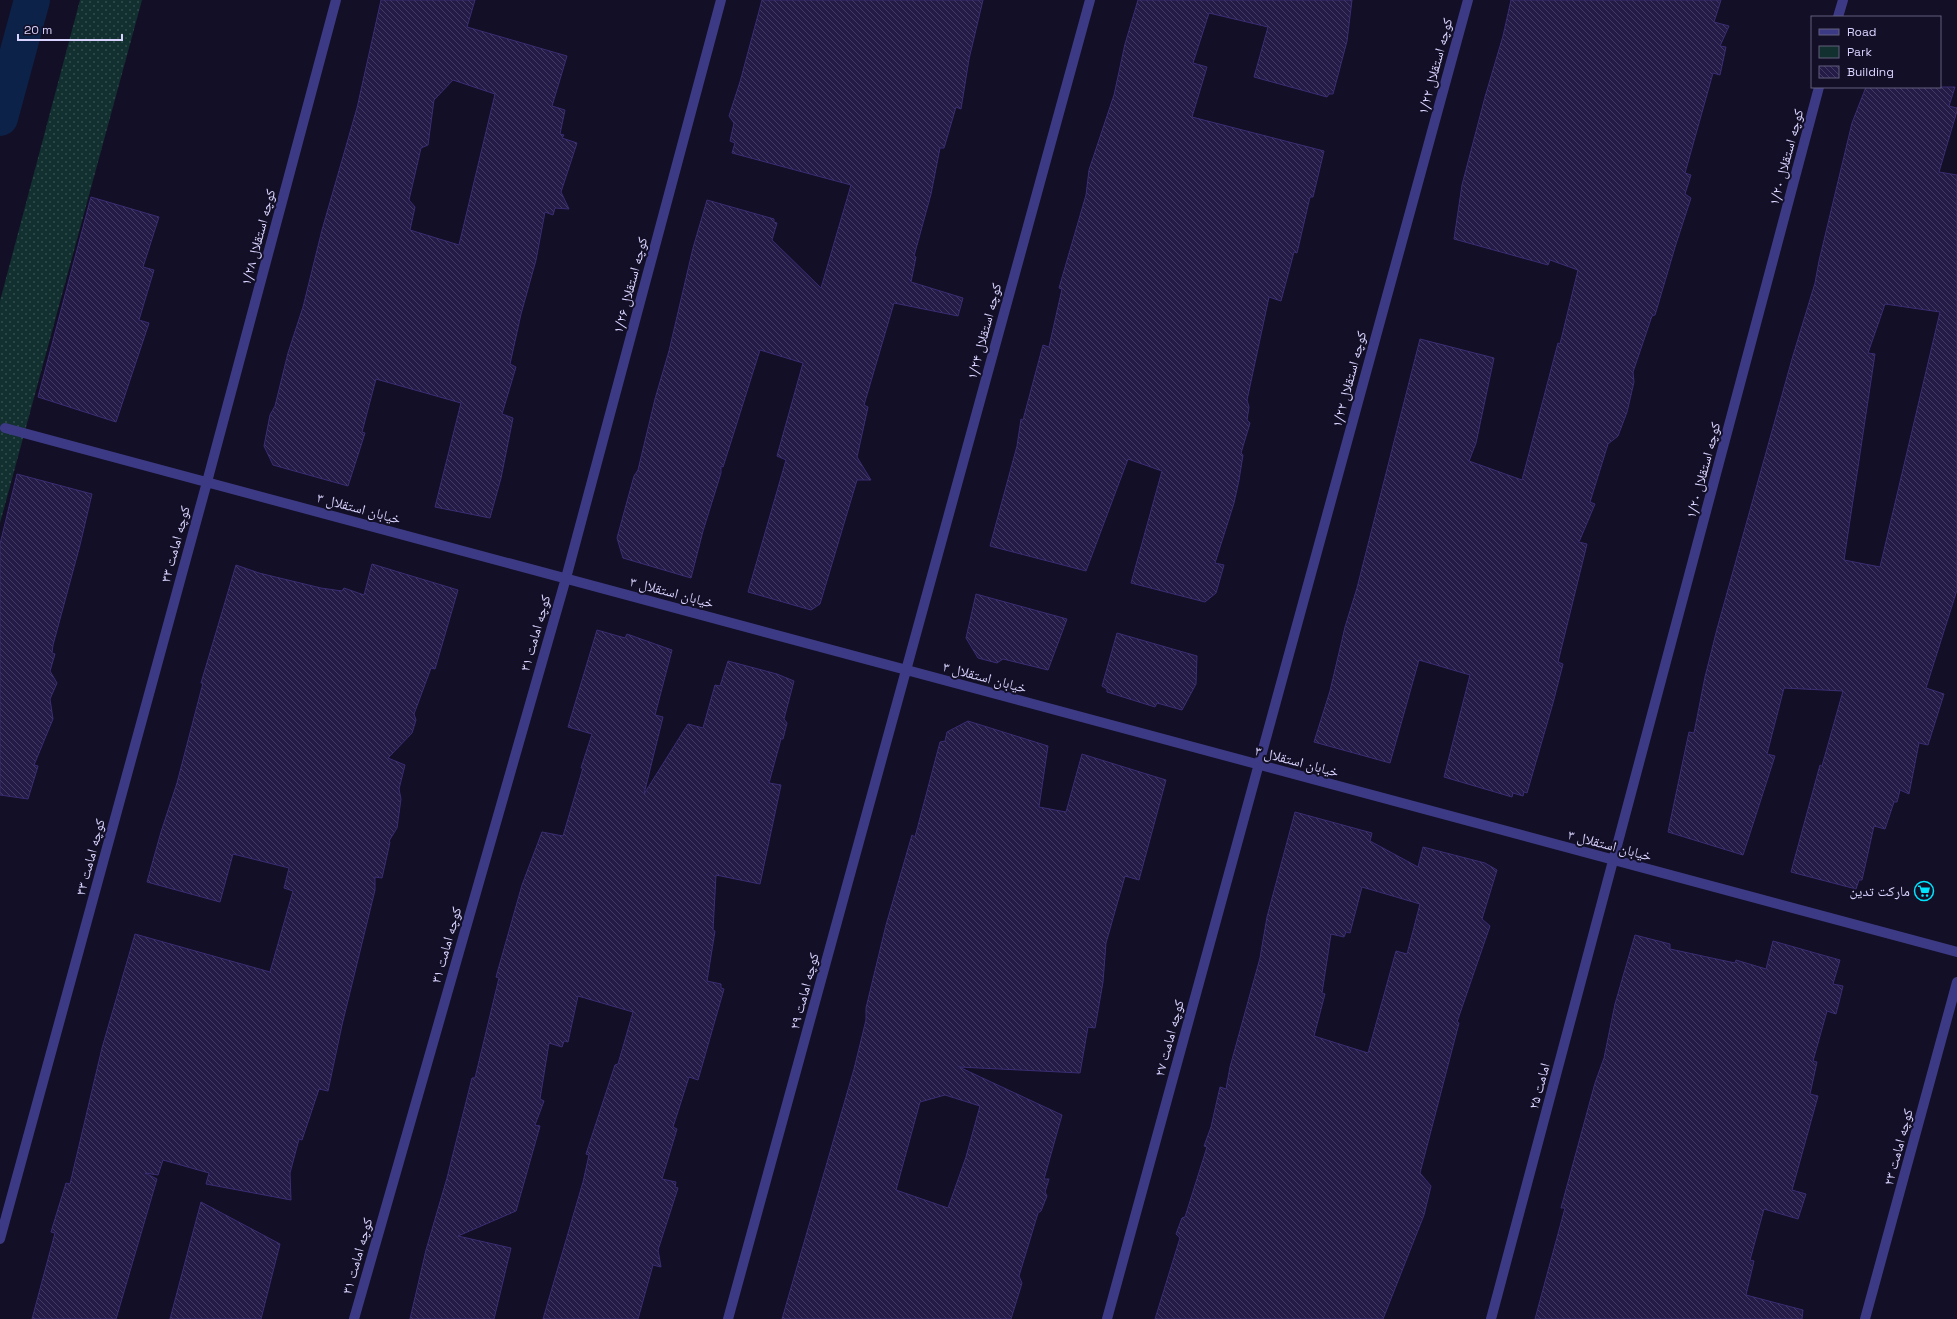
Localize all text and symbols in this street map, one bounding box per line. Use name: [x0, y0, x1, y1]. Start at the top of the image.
scale bar: [18, 16, 122, 42]
street label: کوچه استقلال ۱/۲۲: [1414, 16, 1457, 116]
legend: [1811, 16, 1941, 88]
text: 20 m: [24, 22, 52, 38]
text: Road: [1847, 24, 1876, 40]
text: Park: [1847, 44, 1872, 60]
text: Building: [1847, 64, 1894, 80]
street label: کوچه استقلال ۱/۲۰: [1765, 107, 1808, 207]
street label: کوچه استقلال ۱/۲۸: [237, 187, 280, 287]
street label: کوچه استقلال ۱/۲۶: [609, 235, 652, 335]
street label: کوچه استقلال ۱/۲۴: [963, 281, 1006, 381]
street label: کوچه استقلال ۱/۲۲: [1328, 329, 1371, 429]
street label: کوچه استقلال ۱/۲۰: [1682, 420, 1725, 520]
street label: خیابان استقلال ۳: [315, 488, 403, 528]
street label: کوچه امامت ۳۳: [156, 504, 194, 584]
street label: خیابان استقلال ۳: [628, 572, 716, 612]
street label: کوچه امامت ۳۱: [516, 593, 555, 673]
street label: خیابان استقلال ۳: [941, 657, 1029, 697]
street label: خیابان استقلال ۳: [1253, 741, 1341, 781]
street label: کوچه امامت ۳۳: [71, 817, 109, 897]
street label: خیابان استقلال ۳: [1566, 825, 1654, 865]
supermarket icon: مارکت تدین: [1913, 880, 1935, 902]
place label: مارکت تدین: [1849, 882, 1910, 900]
street label: کوچه امامت ۳۱: [427, 905, 466, 985]
street label: کوچه امامت ۲۹: [785, 951, 823, 1031]
street label: کوچه امامت ۲۷: [1150, 998, 1188, 1078]
street label: امامت ۲۵: [1524, 1061, 1554, 1111]
street label: کوچه امامت ۲۳: [1879, 1107, 1917, 1187]
street label: کوچه امامت ۳۱: [338, 1216, 377, 1296]

